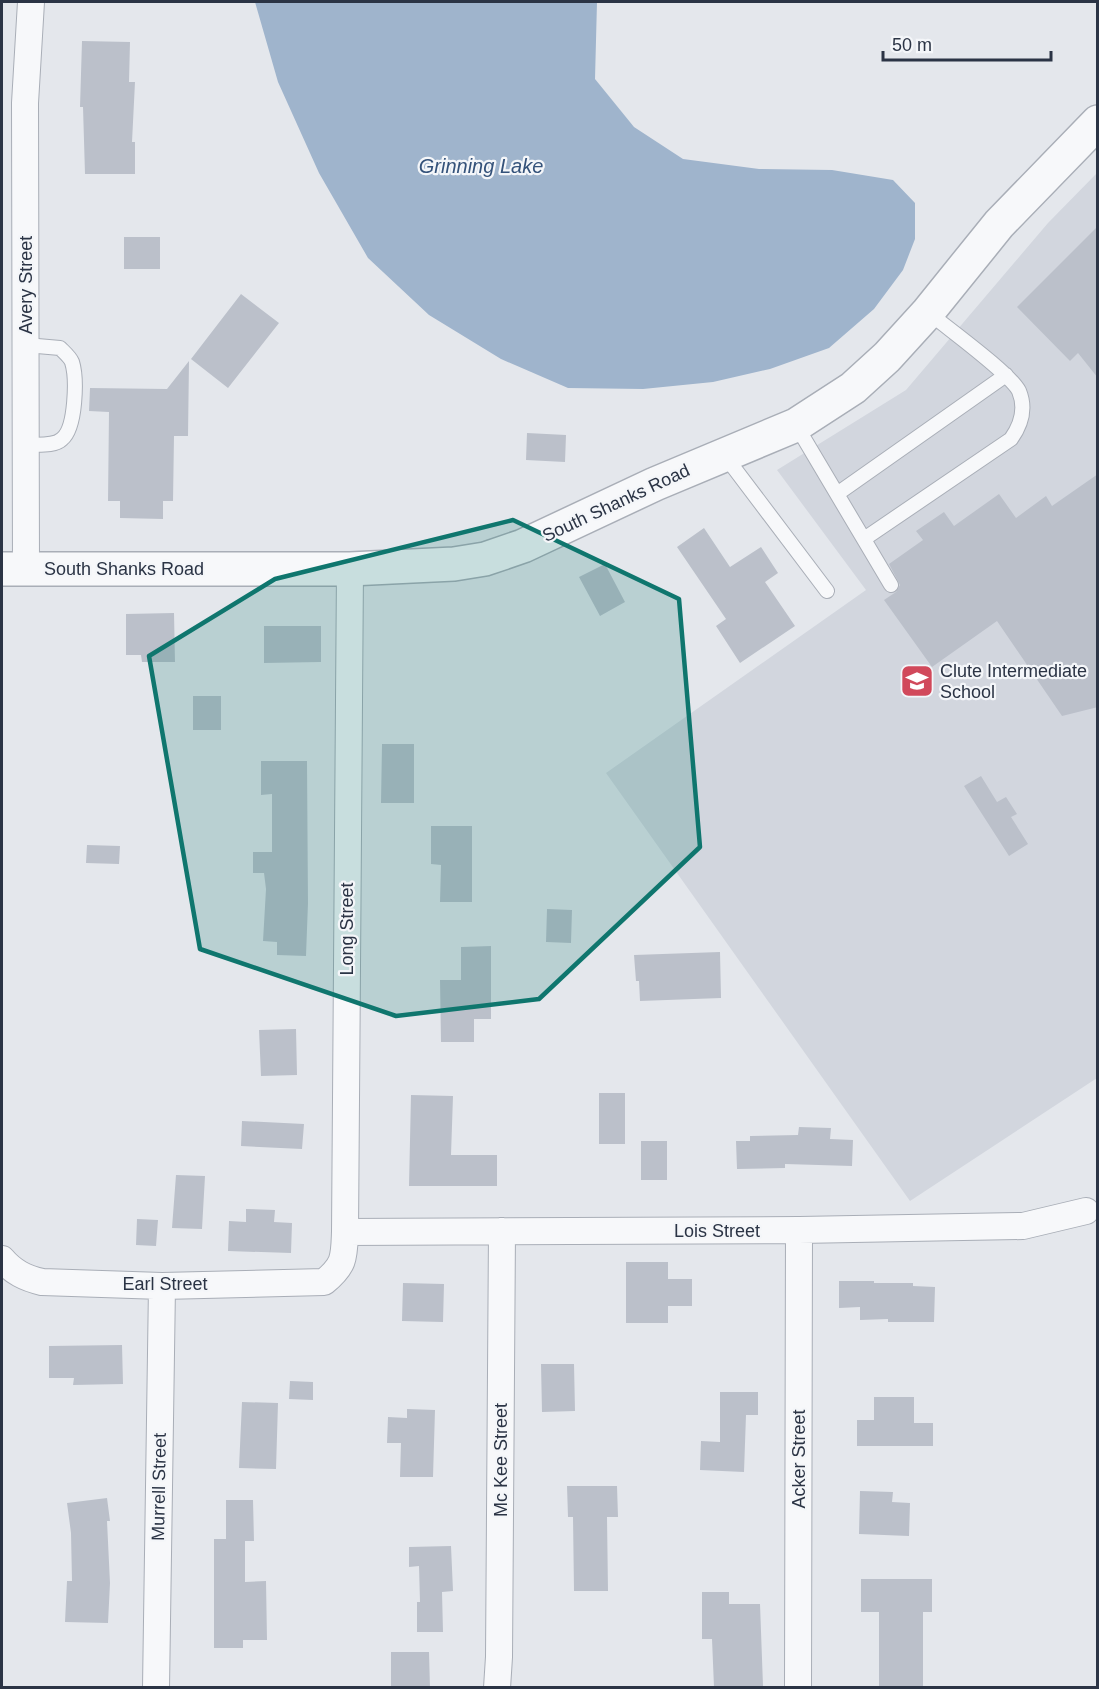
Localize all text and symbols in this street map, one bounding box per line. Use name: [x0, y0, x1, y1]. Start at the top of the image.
scale bar: [883, 24, 1051, 62]
text: 50 m: [892, 35, 932, 55]
water label: Grinning Lake: [419, 155, 543, 177]
street label: Avery Street: [16, 236, 36, 334]
street label: South Shanks Road: [539, 460, 693, 546]
street label: South Shanks Road: [44, 559, 204, 579]
place label: Clute Intermediate School: [940, 661, 1087, 702]
school or university icon: Clute Intermediate School: [899, 663, 935, 699]
street label: Long Street: [337, 882, 357, 976]
street label: Lois Street: [674, 1221, 760, 1241]
street label: Earl Street: [122, 1274, 208, 1294]
street label: Mc Kee Street: [491, 1403, 511, 1517]
street label: Acker Street: [789, 1409, 809, 1509]
street label: Murrell Street: [148, 1433, 170, 1541]

